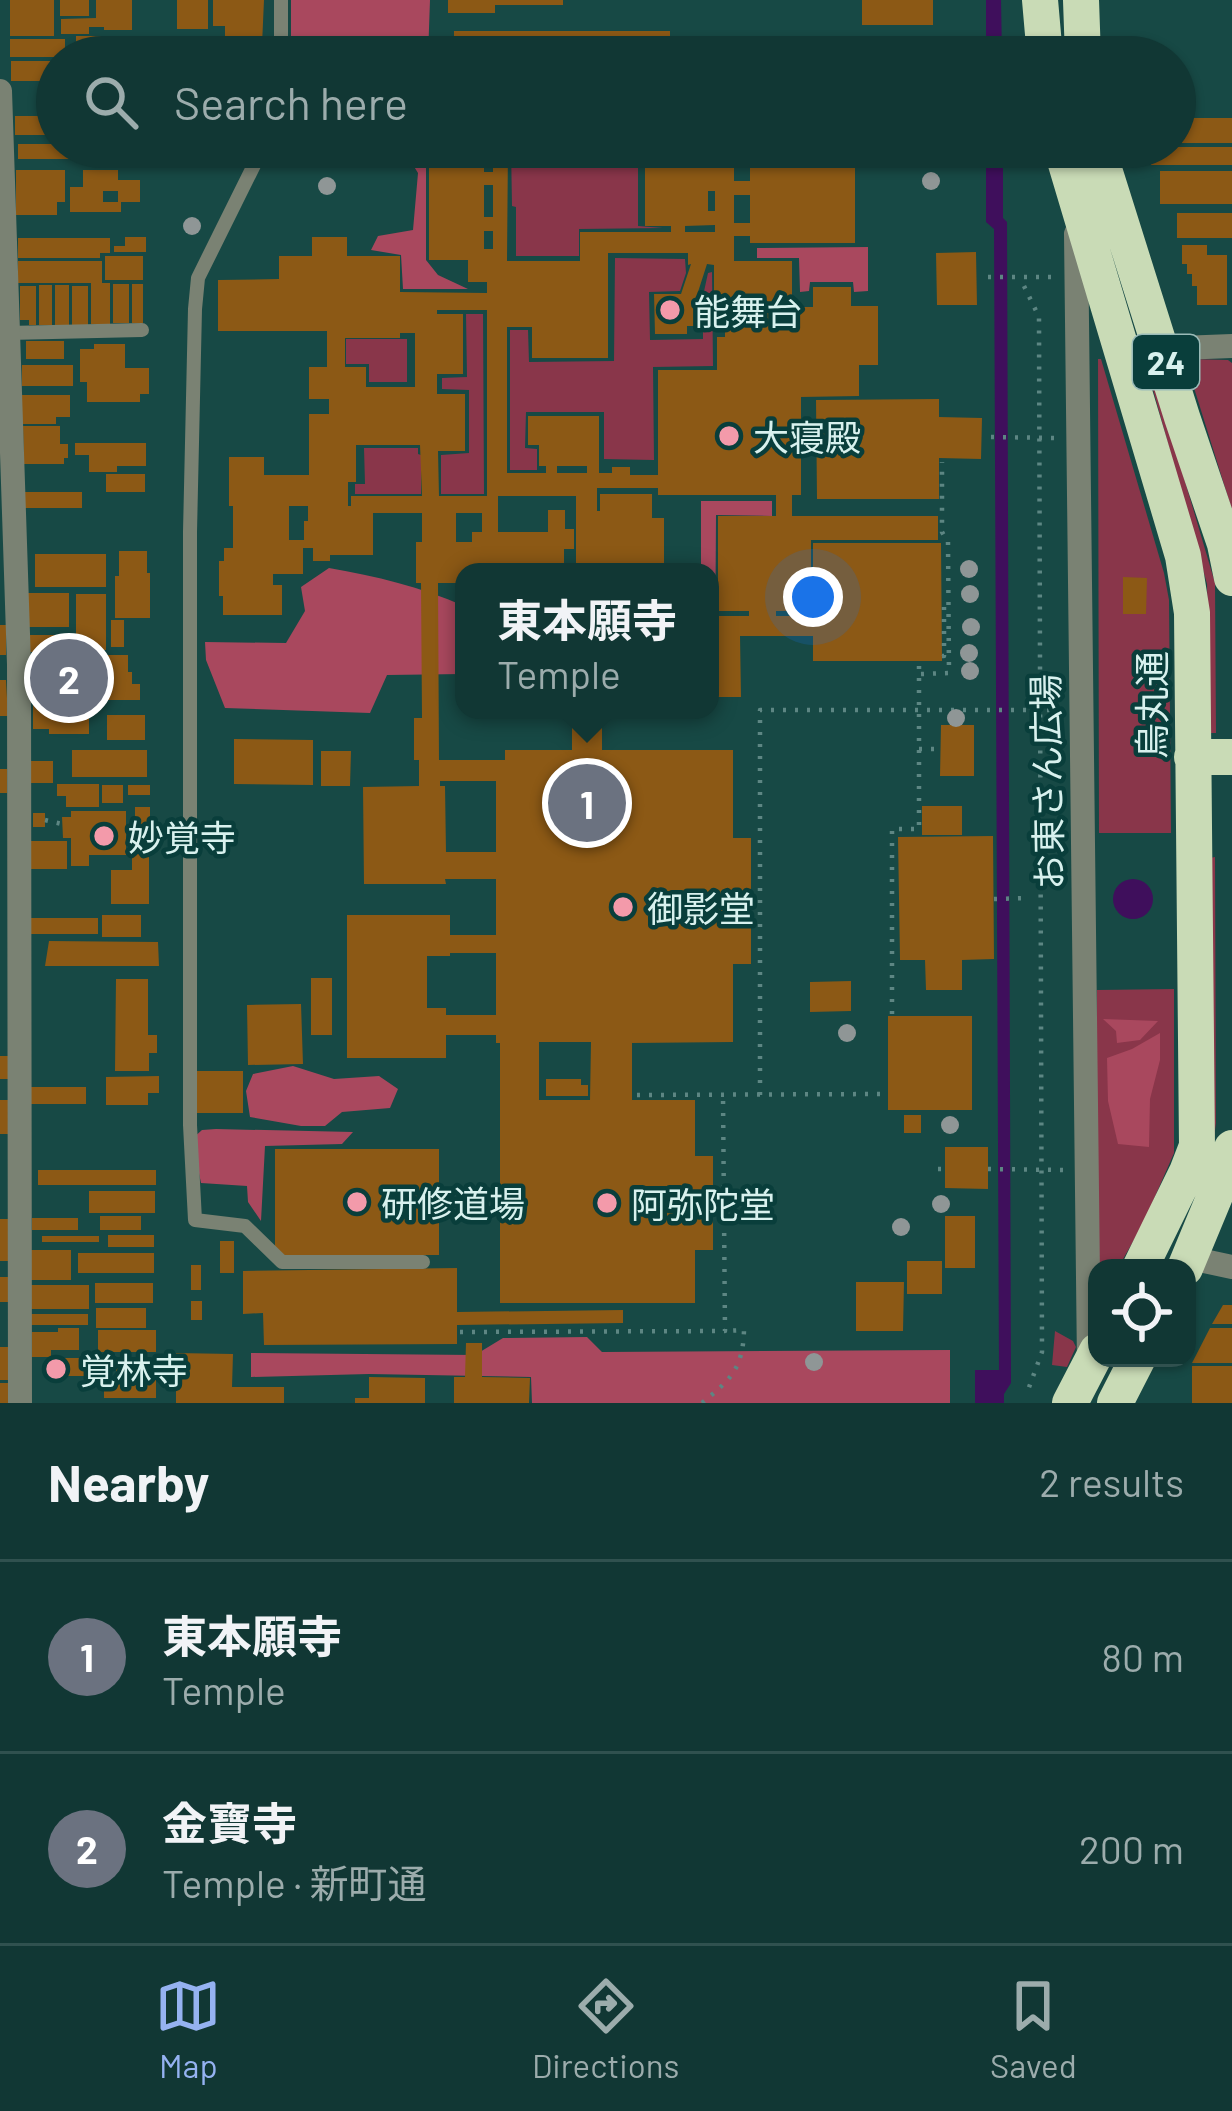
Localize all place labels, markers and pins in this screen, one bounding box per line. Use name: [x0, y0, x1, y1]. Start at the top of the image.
place label: 能舞台: [694, 289, 802, 332]
marker: 能舞台: [657, 297, 683, 323]
place label: 大寝殿: [753, 415, 861, 458]
marker: 大寝殿: [716, 423, 742, 449]
pin: 2: [30, 633, 108, 723]
pin: 1: [548, 758, 626, 848]
place label: 妙覚寺: [128, 815, 236, 858]
marker: 妙覚寺: [91, 823, 117, 849]
place label: 御影堂: [647, 886, 755, 929]
marker: 御影堂: [610, 894, 636, 920]
place label: 研修道場: [381, 1181, 525, 1224]
place label: 阿弥陀堂: [631, 1182, 775, 1225]
marker: 研修道場: [344, 1189, 370, 1215]
marker: 阿弥陀堂: [594, 1190, 620, 1216]
place label: 覚林寺: [80, 1348, 188, 1391]
marker: 覚林寺: [43, 1356, 69, 1382]

